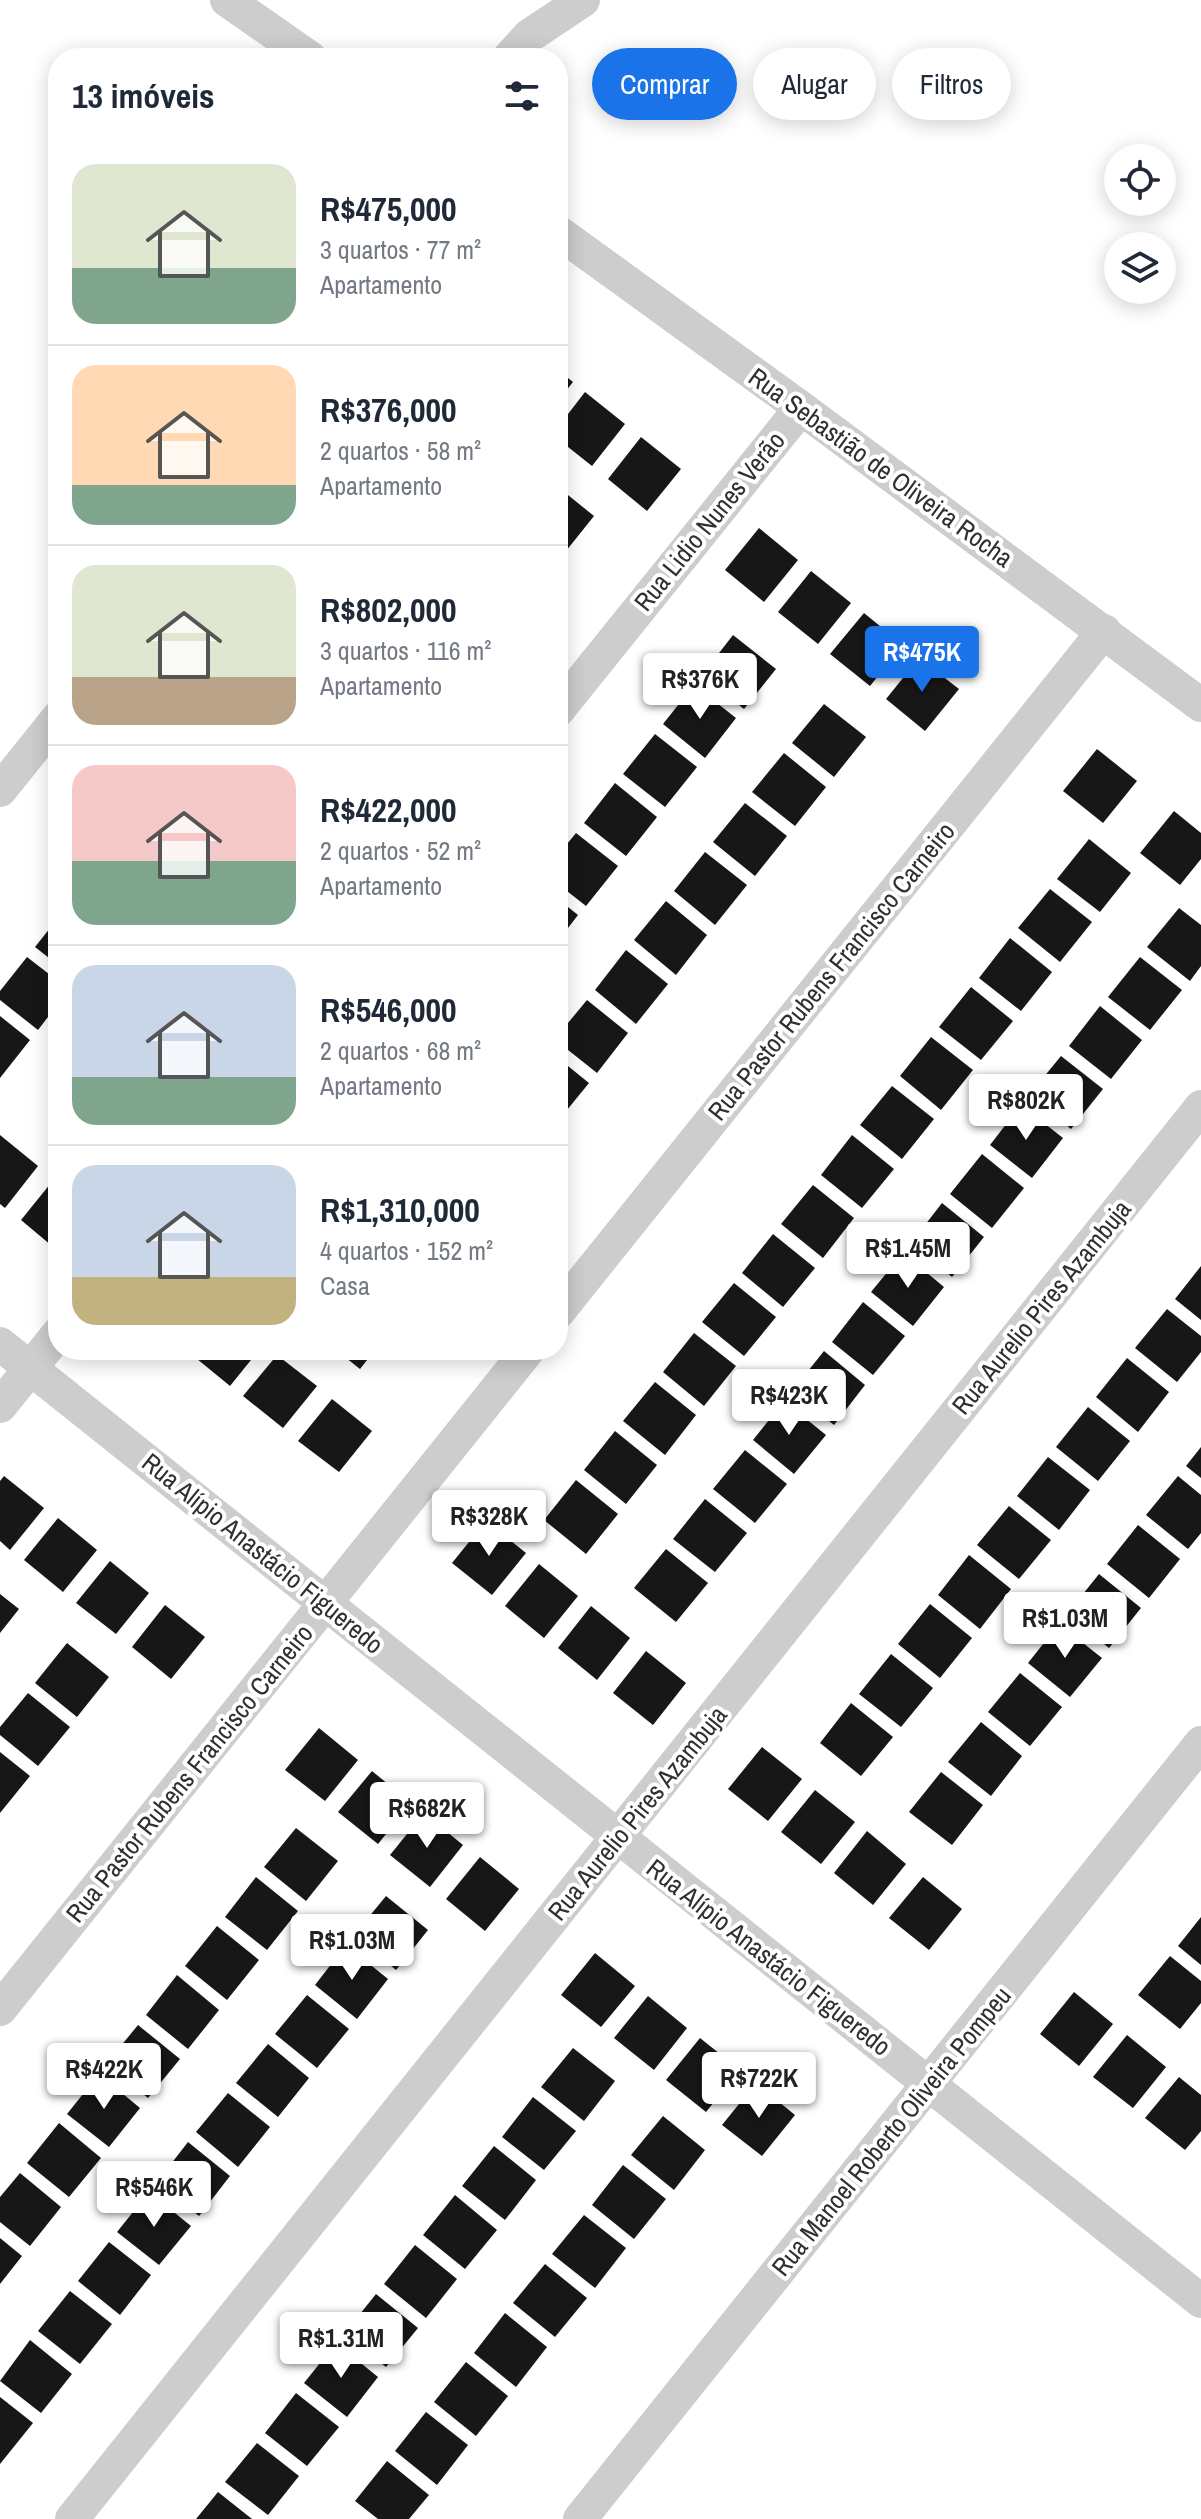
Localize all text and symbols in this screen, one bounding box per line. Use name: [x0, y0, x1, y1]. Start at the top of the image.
chip: Comprar: [592, 48, 737, 120]
chip: Alugar: [753, 48, 876, 120]
chip: Filtros: [892, 48, 1011, 120]
text: 13 imóveis: [72, 73, 215, 119]
icon: filters: [500, 74, 544, 118]
map controls: [1104, 144, 1176, 304]
button: locate: [1104, 144, 1176, 216]
text: R$475,000: [320, 186, 456, 232]
icon: home: [136, 196, 232, 292]
text: 3 quartos · 77 m²: [320, 232, 481, 267]
button: layers: [1104, 232, 1176, 304]
text: Apartamento: [320, 267, 442, 302]
street label: Rua Sebastião de Oliveira Rocha: [742, 359, 1020, 575]
text: R$376,000: [320, 387, 456, 433]
icon: home: [136, 397, 232, 493]
street label: Rua Lidio Nunes Verão: [626, 424, 792, 618]
text: 2 quartos · 58 m²: [320, 433, 481, 468]
text: Apartamento: [320, 468, 442, 503]
text: R$802,000: [320, 587, 456, 633]
icon: home: [136, 597, 232, 693]
pin: R$475K: [857, 626, 987, 694]
text: 3 quartos · 116 m²: [320, 633, 491, 668]
text: R$475K: [883, 634, 961, 669]
pin: R$376K: [635, 653, 765, 721]
text: R$376K: [661, 661, 739, 696]
text: Apartamento: [320, 668, 442, 703]
text: R$422,000: [320, 787, 456, 833]
icon: home: [136, 797, 232, 893]
street label: Rua Pastor Rubens Francisco Carneiro: [700, 814, 962, 1128]
text: 2 quartos · 52 m²: [320, 833, 481, 868]
text: Apartamento: [320, 868, 442, 903]
text: R$546,000: [320, 987, 456, 1033]
icon: home: [136, 997, 232, 1093]
text: 2 quartos · 68 m²: [320, 1033, 481, 1068]
text: Apartamento: [320, 1068, 442, 1103]
pin: R$802K: [961, 1074, 1091, 1142]
text: R$802K: [987, 1082, 1065, 1117]
text: R$1,310,000: [320, 1187, 480, 1233]
street label: Rua Aurelio Pires Azambuja: [943, 1192, 1139, 1422]
icon: home: [136, 1197, 232, 1293]
pin: R$1.45M: [834, 1222, 982, 1290]
text: R$1.45M: [865, 1230, 951, 1265]
text: 4 quartos · 152 m²: [320, 1233, 493, 1268]
text: Casa: [320, 1268, 370, 1303]
pin: R$423K: [724, 1369, 854, 1437]
text: R$423K: [750, 1377, 828, 1412]
street label: Rua Alípio Anastácio Figueredo: [135, 1445, 391, 1661]
pin: R$328K: [424, 1490, 554, 1558]
text: R$328K: [450, 1498, 528, 1533]
pin: R$1.03M: [991, 1592, 1139, 1660]
text: R$1.03M: [1022, 1600, 1108, 1635]
street label: Rua Pastor Rubens Francisco Carneiro: [58, 1616, 320, 1930]
street label: Rua Aurelio Pires Azambuja: [539, 1698, 735, 1928]
pin: R$682K: [362, 1782, 492, 1850]
text: R$682K: [388, 1790, 466, 1825]
street label: Rua Alípio Anastácio Figueredo: [640, 1851, 898, 2063]
pin: R$1.03M: [278, 1914, 426, 1982]
text: R$1.03M: [309, 1922, 395, 1957]
street label: Rua Manoel Roberto Oliveira Pompeu: [763, 1979, 1019, 2283]
pin: R$422K: [39, 2043, 169, 2111]
text: R$422K: [65, 2051, 143, 2086]
pin: R$722K: [694, 2052, 824, 2120]
text: R$722K: [720, 2060, 798, 2095]
pin: R$546K: [89, 2161, 219, 2229]
text: R$546K: [115, 2169, 193, 2204]
pin: R$1.31M: [267, 2312, 415, 2380]
text: R$1.31M: [298, 2320, 384, 2355]

